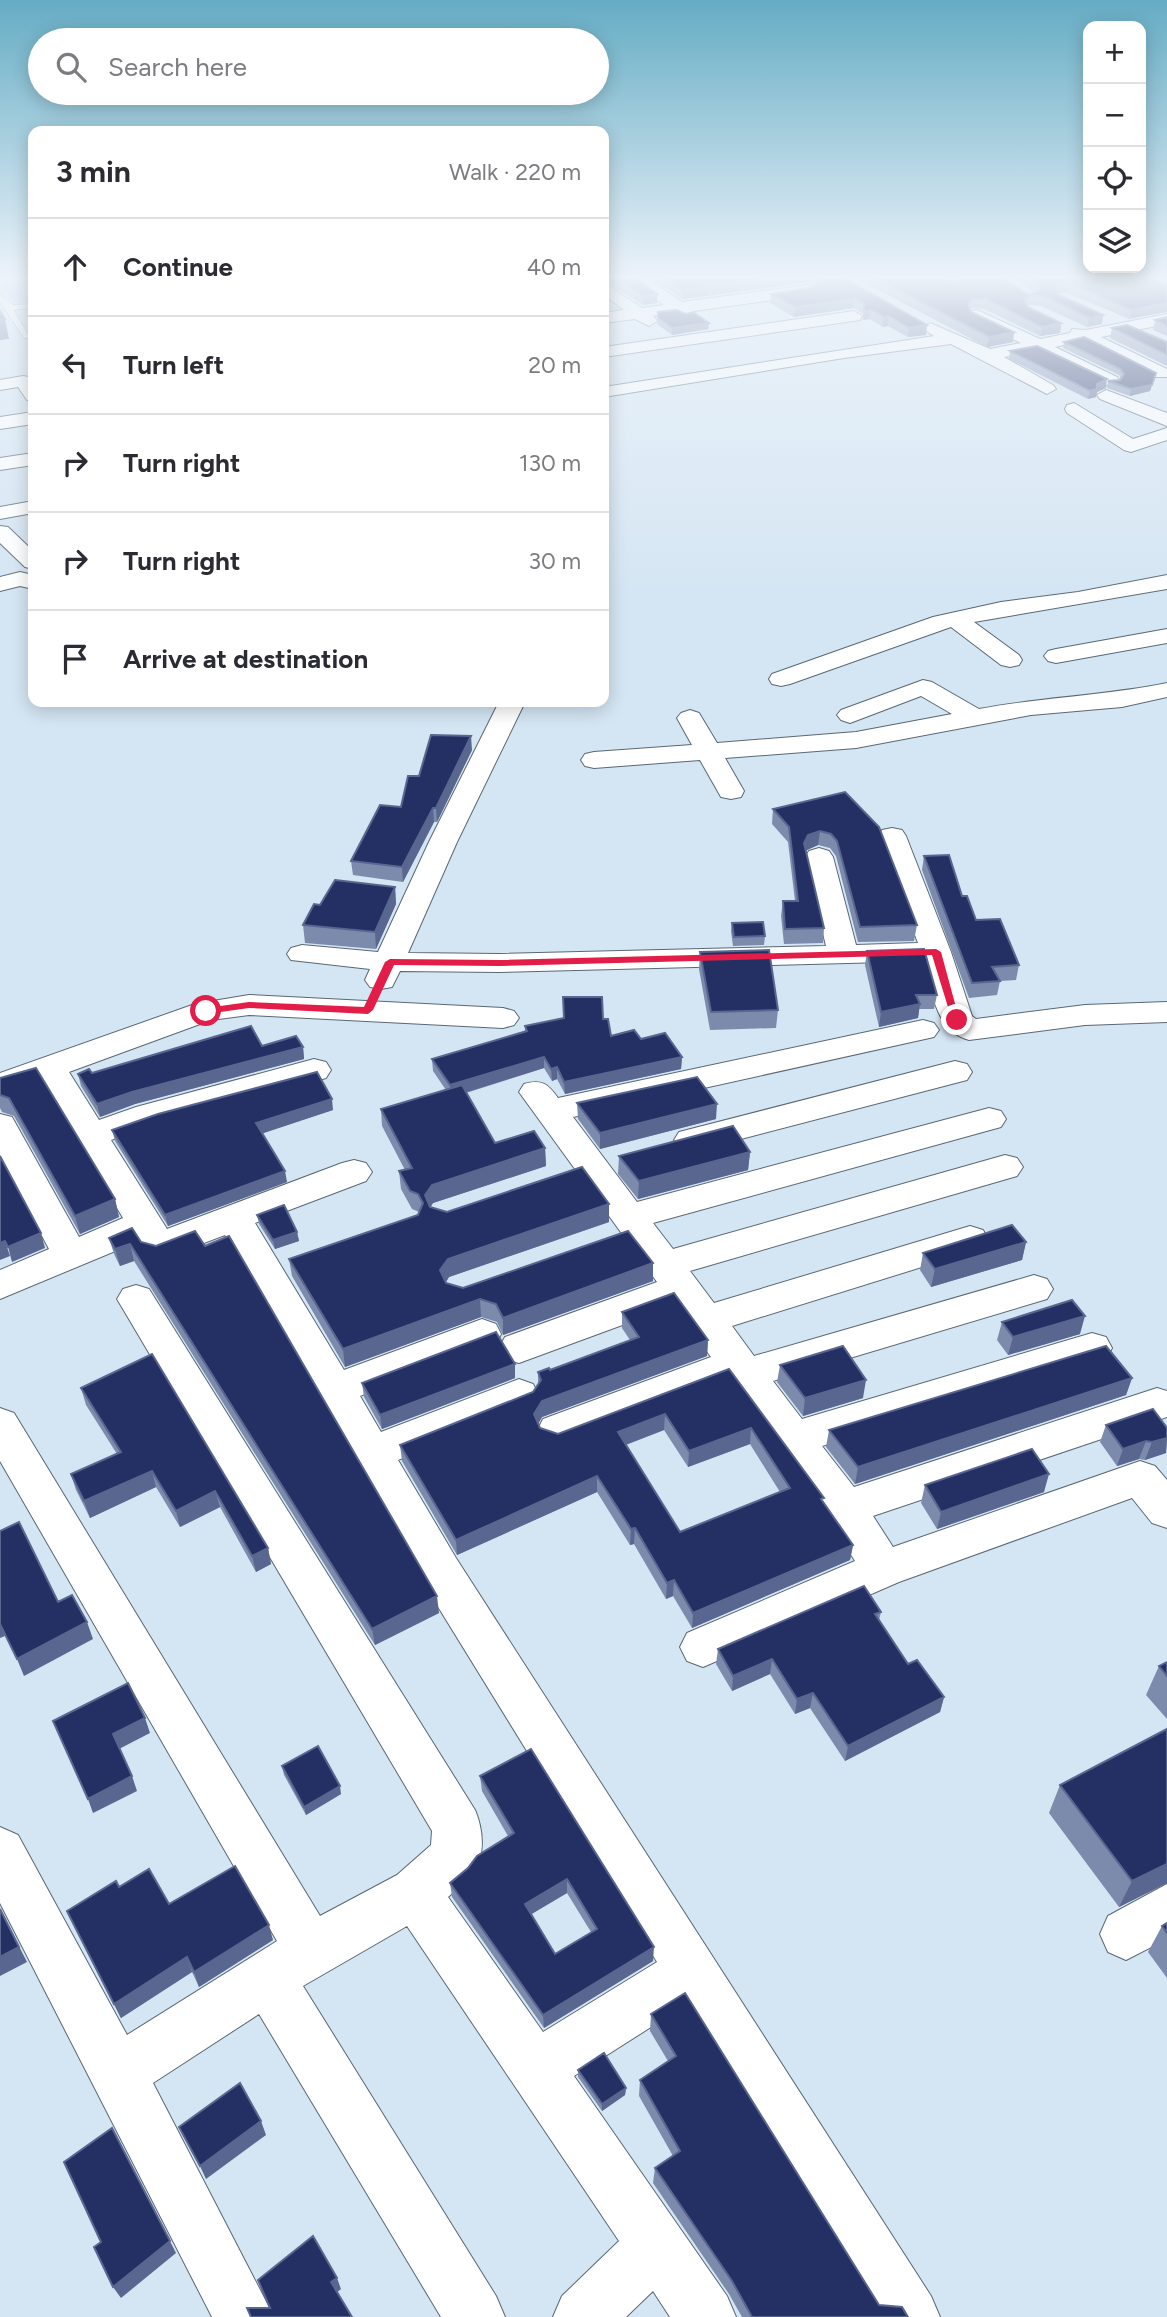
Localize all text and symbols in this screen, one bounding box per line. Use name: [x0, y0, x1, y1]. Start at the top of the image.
map controls: [1083, 21, 1146, 273]
button: +: [1083, 21, 1146, 84]
search box: [28, 28, 609, 105]
icon: search: [52, 48, 90, 86]
text: Search here: [108, 51, 247, 83]
button: −: [1083, 84, 1146, 147]
button: locate: [1083, 147, 1146, 210]
text: 3 min: [56, 153, 131, 190]
text: Walk · 220 m: [449, 158, 581, 186]
button: layers: [1083, 210, 1146, 273]
icon: ahead: [56, 248, 94, 286]
text: Continue: [123, 251, 233, 283]
text: 40 m: [527, 253, 581, 281]
icon: left: [56, 346, 94, 384]
text: Turn left: [123, 349, 224, 381]
text: 20 m: [528, 351, 581, 379]
icon: right: [56, 444, 94, 482]
text: Turn right: [123, 447, 240, 479]
text: 130 m: [519, 449, 581, 477]
icon: right: [56, 542, 94, 580]
text: Turn right: [123, 545, 240, 577]
text: 30 m: [528, 547, 581, 575]
icon: arrive: [56, 640, 94, 678]
text: Arrive at destination: [123, 643, 368, 675]
route start: [190, 995, 221, 1026]
route end: [941, 1004, 972, 1035]

